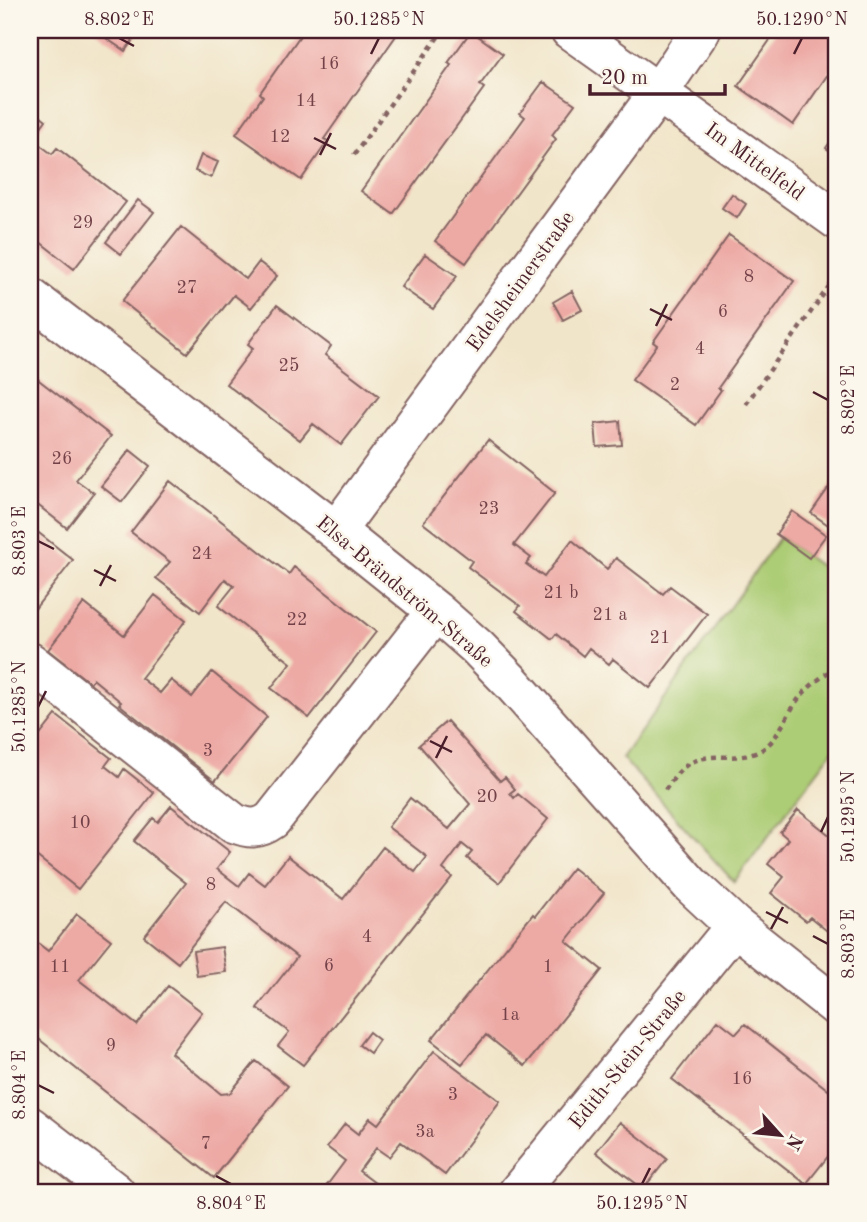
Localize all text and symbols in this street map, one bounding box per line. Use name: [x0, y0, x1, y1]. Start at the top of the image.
text: 8.802°E: [84, 11, 154, 29]
text: 50.1285°N: [333, 11, 425, 29]
text: 50.1290°N: [756, 11, 848, 29]
scale bar: [590, 52, 725, 96]
house number: 16: [319, 55, 339, 73]
text: 20 m: [601, 68, 648, 89]
house number: 14: [296, 92, 316, 110]
street label: Im Mittelfeld: [700, 119, 808, 205]
house number: 12: [270, 128, 290, 146]
street label: Edelsheimerstraße: [463, 208, 579, 356]
house number: 29: [73, 214, 93, 232]
house number: 8: [744, 268, 754, 286]
house number: 27: [177, 279, 197, 297]
house number: 6: [718, 303, 728, 321]
house number: 4: [695, 340, 705, 358]
house number: 25: [279, 357, 299, 375]
text: 8.802°E: [840, 365, 858, 435]
house number: 2: [670, 376, 680, 394]
house number: 26: [52, 450, 72, 468]
house number: 23: [479, 500, 499, 518]
text: 8.803°E: [11, 506, 29, 576]
street label: Elsa-Brändström-Straße: [312, 512, 496, 672]
house number: 24: [192, 545, 212, 563]
house number: 21 b: [543, 584, 579, 602]
house number: 21 a: [593, 606, 628, 624]
house number: 22: [287, 611, 307, 629]
house number: 21: [650, 629, 670, 647]
text: 50.1285°N: [11, 661, 29, 753]
house number: 3: [203, 742, 213, 760]
text: 50.1295°N: [840, 771, 858, 863]
house number: 20: [477, 788, 497, 806]
house number: 10: [70, 814, 90, 832]
house number: 8: [206, 876, 216, 894]
text: 8.803°E: [840, 909, 858, 979]
house number: 4: [362, 928, 372, 946]
house number: 6: [324, 957, 334, 975]
house number: 11: [50, 958, 70, 976]
house number: 1: [543, 958, 553, 976]
street label: Edith-Stein-Straße: [566, 986, 691, 1134]
house number: 1a: [500, 1006, 520, 1024]
house number: 9: [106, 1037, 116, 1055]
text: 8.804°E: [11, 1050, 29, 1120]
house number: 16: [732, 1070, 752, 1088]
house number: 3: [448, 1086, 458, 1104]
north arrow: [744, 1100, 814, 1170]
house number: 3a: [415, 1123, 435, 1141]
text: N: [781, 1131, 805, 1153]
house number: 7: [201, 1135, 211, 1153]
text: 8.804°E: [196, 1195, 266, 1213]
text: 50.1295°N: [596, 1195, 688, 1213]

